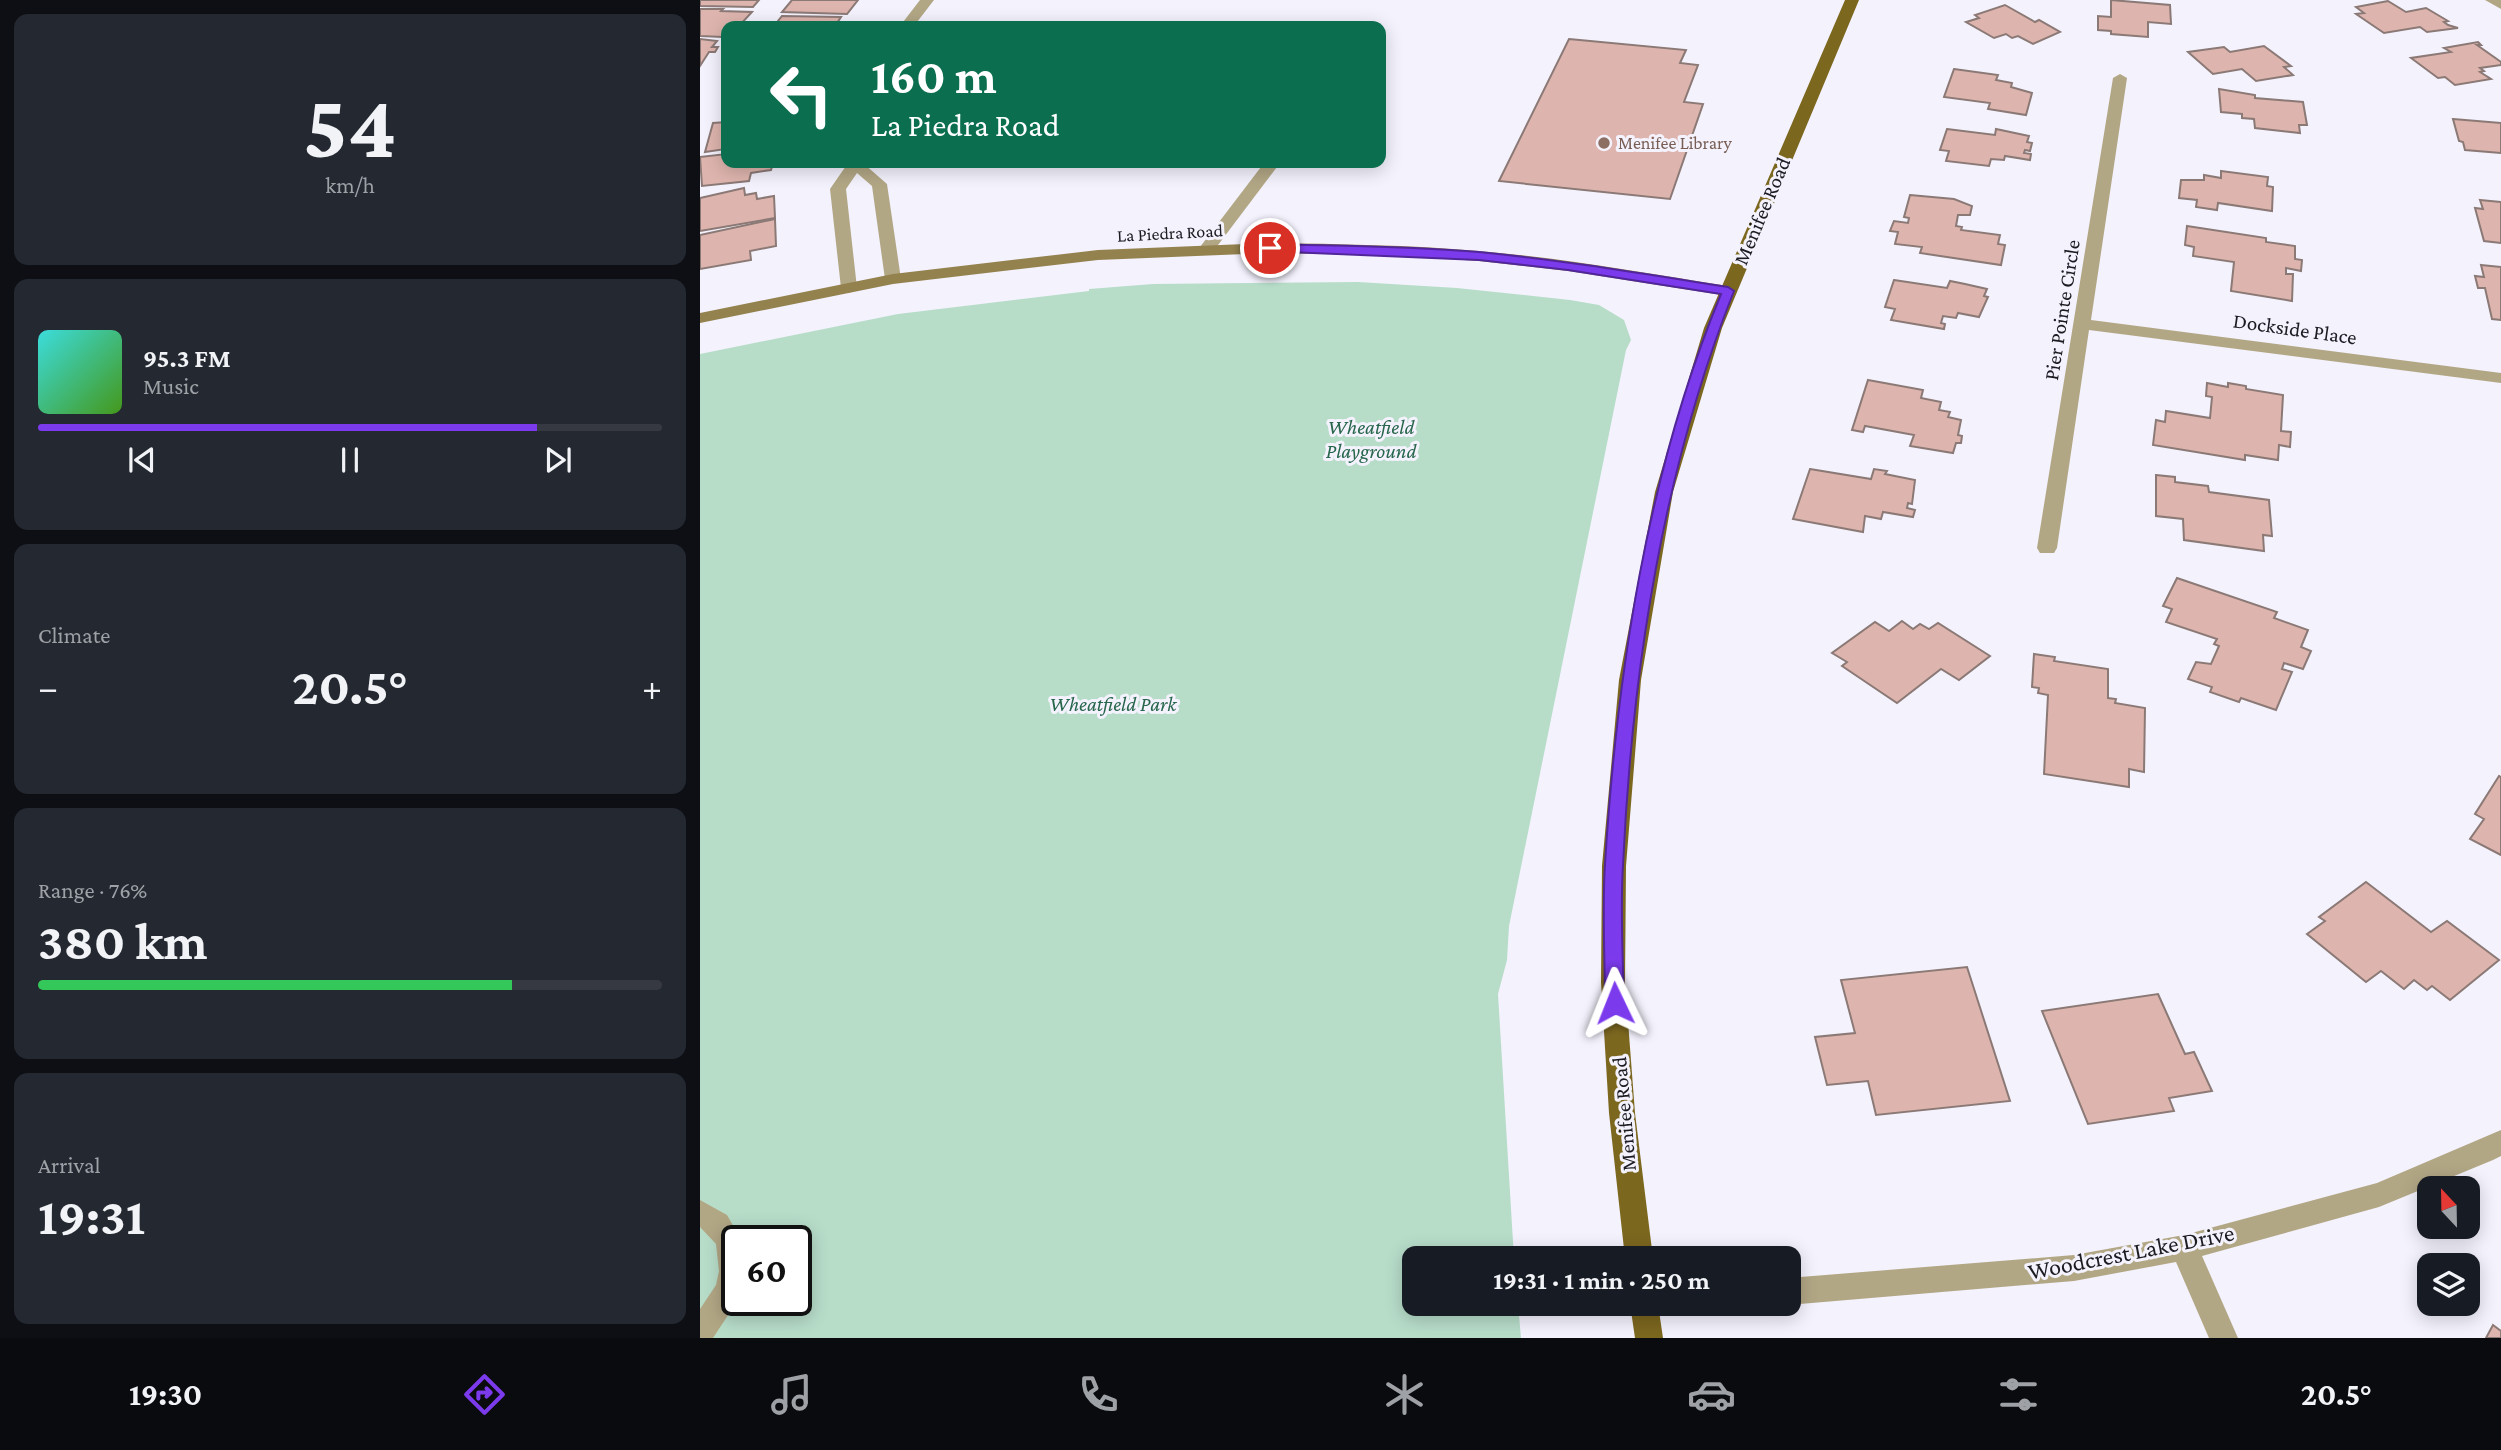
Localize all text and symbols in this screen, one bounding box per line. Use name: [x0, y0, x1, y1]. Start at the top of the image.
icon: left: [756, 49, 847, 140]
text: 160 m: [871, 49, 997, 104]
text: 54: [303, 75, 397, 177]
text: La Piedra Road: [871, 107, 1060, 143]
place label: Menifee Library: [1618, 133, 1732, 153]
marker: Menifee Library: [1596, 135, 1612, 151]
street label: Menifee Road: [1729, 154, 1795, 268]
text: km/h: [325, 172, 375, 198]
pin: [1240, 218, 1300, 278]
street label: La Piedra Road: [1117, 220, 1224, 246]
icon: arrive: [1251, 229, 1289, 267]
street label: Pier Pointe Circle: [2039, 238, 2085, 382]
street label: Dockside Place: [2232, 308, 2358, 350]
text: 95.3 FM: [143, 344, 231, 373]
text: Music: [143, 373, 199, 399]
park label: Wheatfield Playground: [1326, 415, 1417, 463]
icon: previous: [123, 441, 161, 479]
icon: pause: [331, 441, 369, 479]
icon: next: [539, 441, 577, 479]
text: Climate: [38, 622, 110, 648]
text: 20.5°: [292, 657, 408, 715]
text: −: [38, 666, 58, 708]
text: +: [642, 666, 662, 708]
park label: Wheatfield Park: [1050, 692, 1177, 716]
text: Range · 76%: [38, 877, 147, 903]
text: 380 km: [38, 912, 208, 970]
position arrow: [1578, 966, 1652, 1040]
street label: Menifee Road: [1607, 1056, 1641, 1172]
text: Arrival: [38, 1152, 101, 1178]
north arrow: [2417, 1176, 2480, 1239]
map controls: [2417, 1176, 2480, 1316]
text: 19:31: [38, 1187, 145, 1245]
street label: Woodcrest Lake Drive: [2026, 1218, 2236, 1285]
speed limit sign: 60: [721, 1225, 812, 1316]
button: layers: [2417, 1253, 2480, 1316]
text: 19:31 · 1 min · 250 m: [1493, 1266, 1710, 1295]
icon: directions: [460, 1370, 509, 1419]
icon: music: [767, 1370, 816, 1419]
icon: phone: [1074, 1370, 1123, 1419]
icon: climate: [1380, 1370, 1429, 1419]
icon: car: [1687, 1370, 1736, 1419]
icon: filters: [1994, 1370, 2043, 1419]
text: 19:30: [129, 1376, 202, 1412]
text: 20.5°: [2301, 1376, 2372, 1412]

